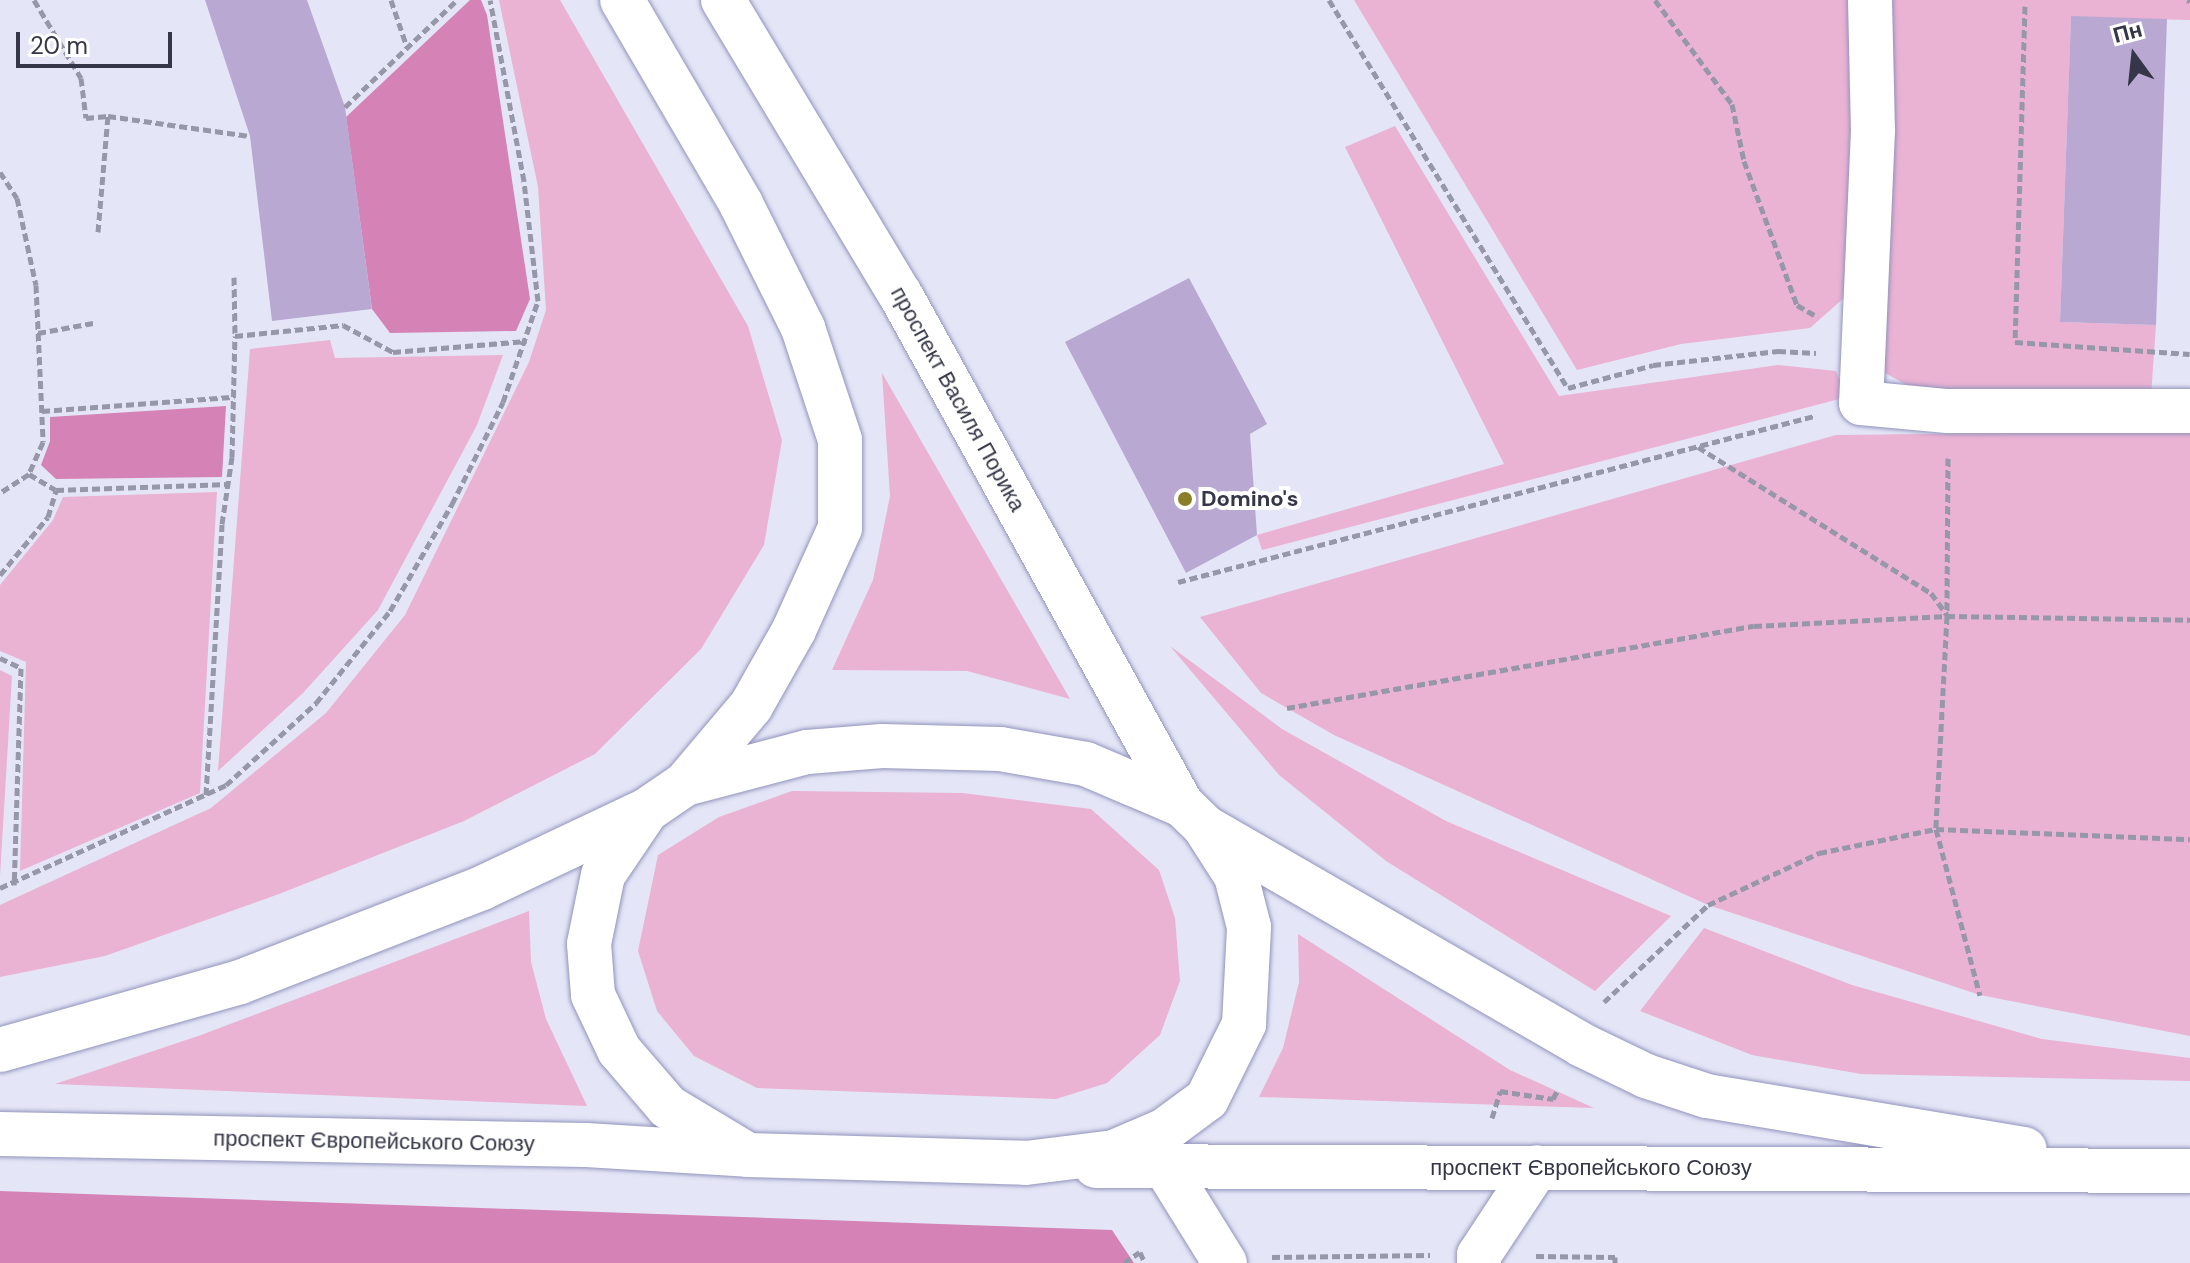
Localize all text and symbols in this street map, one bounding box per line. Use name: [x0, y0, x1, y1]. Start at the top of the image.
text: Пн: [2110, 15, 2145, 50]
scale bar: [20, 16, 176, 66]
north arrow: [2094, 16, 2174, 96]
text: 20 m: [30, 30, 88, 61]
street label: проспект Василя Порика: [885, 282, 1031, 516]
place label: Domino's: [1201, 486, 1299, 512]
marker: Domino's: [1176, 490, 1194, 508]
street label: проспект Європейського Союзу: [213, 1125, 535, 1157]
street label: проспект Європейського Союзу: [1430, 1155, 1752, 1181]

